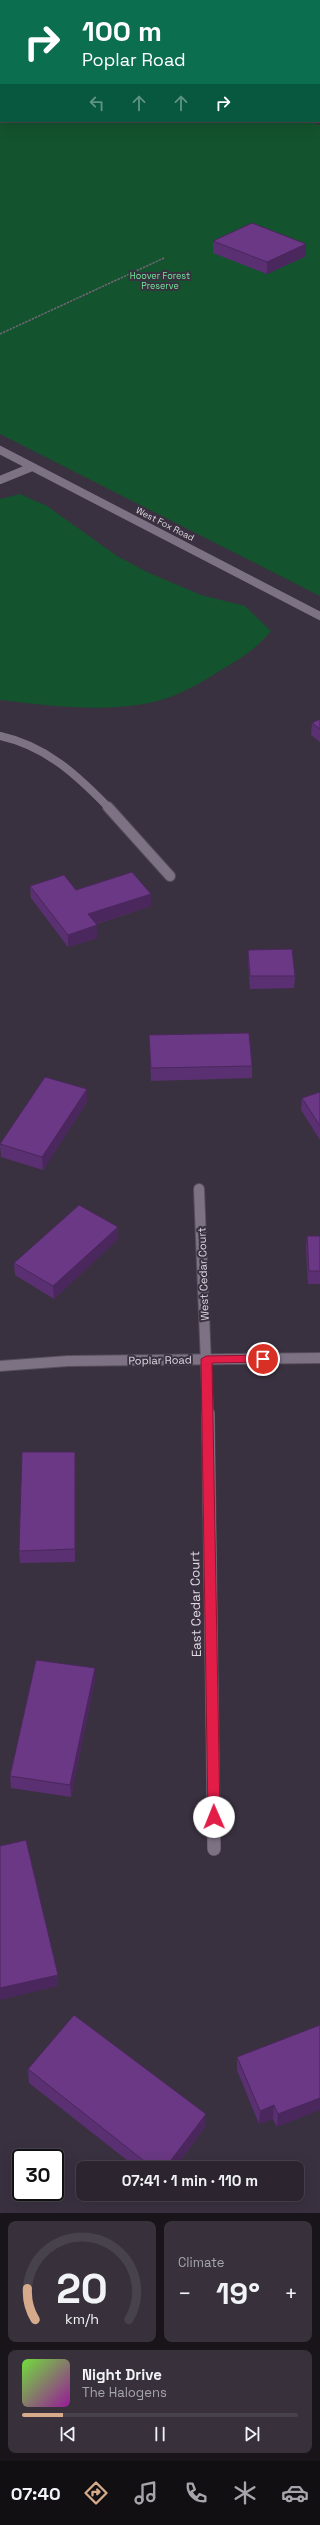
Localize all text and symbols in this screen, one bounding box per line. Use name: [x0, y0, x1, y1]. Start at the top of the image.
text: 100 m: [82, 13, 162, 49]
icon: right: [16, 16, 68, 68]
text: Poplar Road: [82, 48, 186, 71]
icon: left: [86, 92, 108, 114]
icon: ahead: [128, 92, 150, 114]
icon: ahead: [170, 92, 192, 114]
icon: right: [212, 92, 234, 114]
park label: Hoover Forest Preserve: [130, 270, 190, 292]
street label: West Fox Road: [134, 504, 196, 544]
street label: West Cedar Court: [194, 1227, 212, 1321]
pin: [246, 1342, 280, 1376]
icon: arrive: [252, 1348, 274, 1370]
street label: Poplar Road: [128, 1352, 192, 1368]
street label: East Cedar Court: [186, 1551, 205, 1657]
position arrow: [193, 1796, 235, 1838]
speed limit sign: 30: [12, 2149, 64, 2201]
text: 07:41 · 1 min · 110 m: [122, 2171, 258, 2190]
text: Climate: [178, 2254, 224, 2271]
text: 20: [56, 2261, 108, 2314]
text: 19°: [216, 2274, 260, 2313]
text: −: [178, 2279, 192, 2307]
text: +: [284, 2279, 298, 2307]
text: km/h: [65, 2309, 99, 2327]
text: Night Drive: [82, 2365, 162, 2384]
text: The Halogens: [82, 2384, 167, 2401]
icon: previous: [57, 2423, 79, 2445]
icon: pause: [149, 2423, 171, 2445]
icon: next: [241, 2423, 263, 2445]
icon: directions: [82, 2479, 110, 2507]
icon: music: [132, 2479, 160, 2507]
icon: phone: [182, 2479, 210, 2507]
icon: climate: [231, 2479, 259, 2507]
icon: car: [281, 2479, 309, 2507]
text: 07:40: [11, 2482, 61, 2505]

